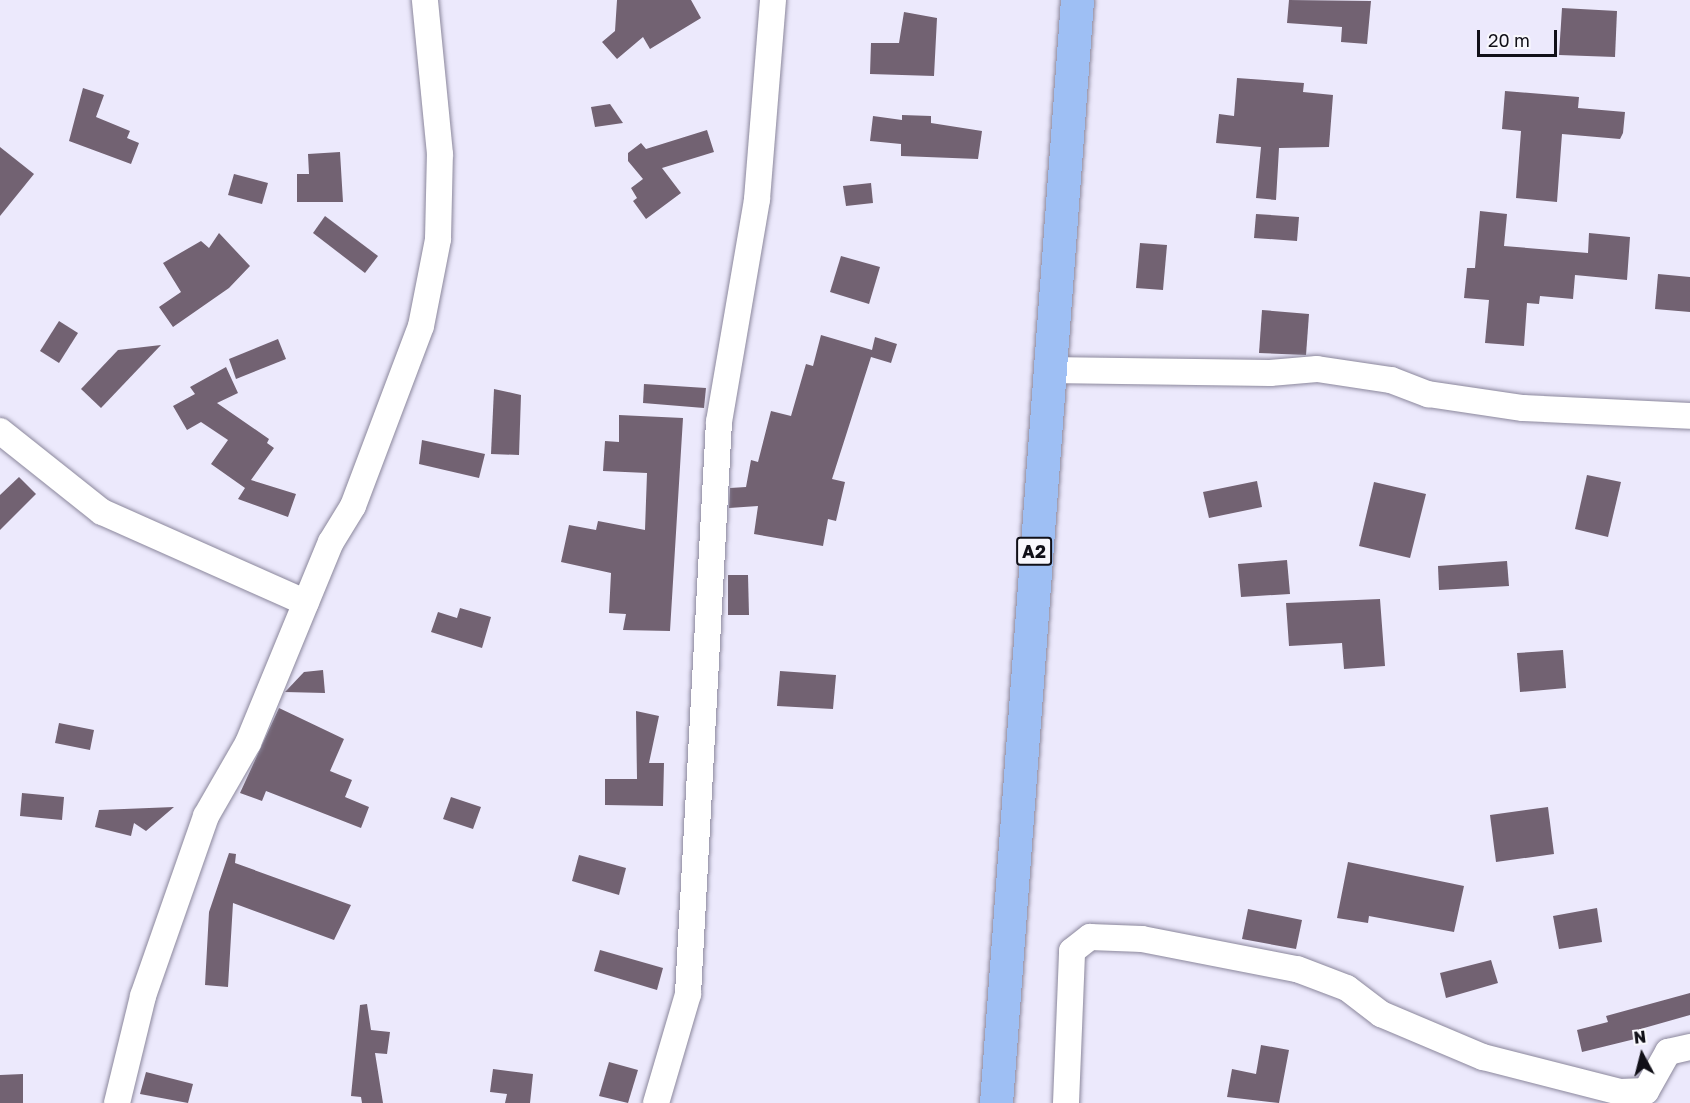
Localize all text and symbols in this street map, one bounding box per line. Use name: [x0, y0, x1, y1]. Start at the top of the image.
scale bar: [1480, 18, 1560, 56]
text: 20 m: [1488, 29, 1530, 51]
road number: A2: [1016, 536, 1052, 566]
north arrow: [1612, 1025, 1672, 1085]
text: N: [1633, 1026, 1647, 1048]

